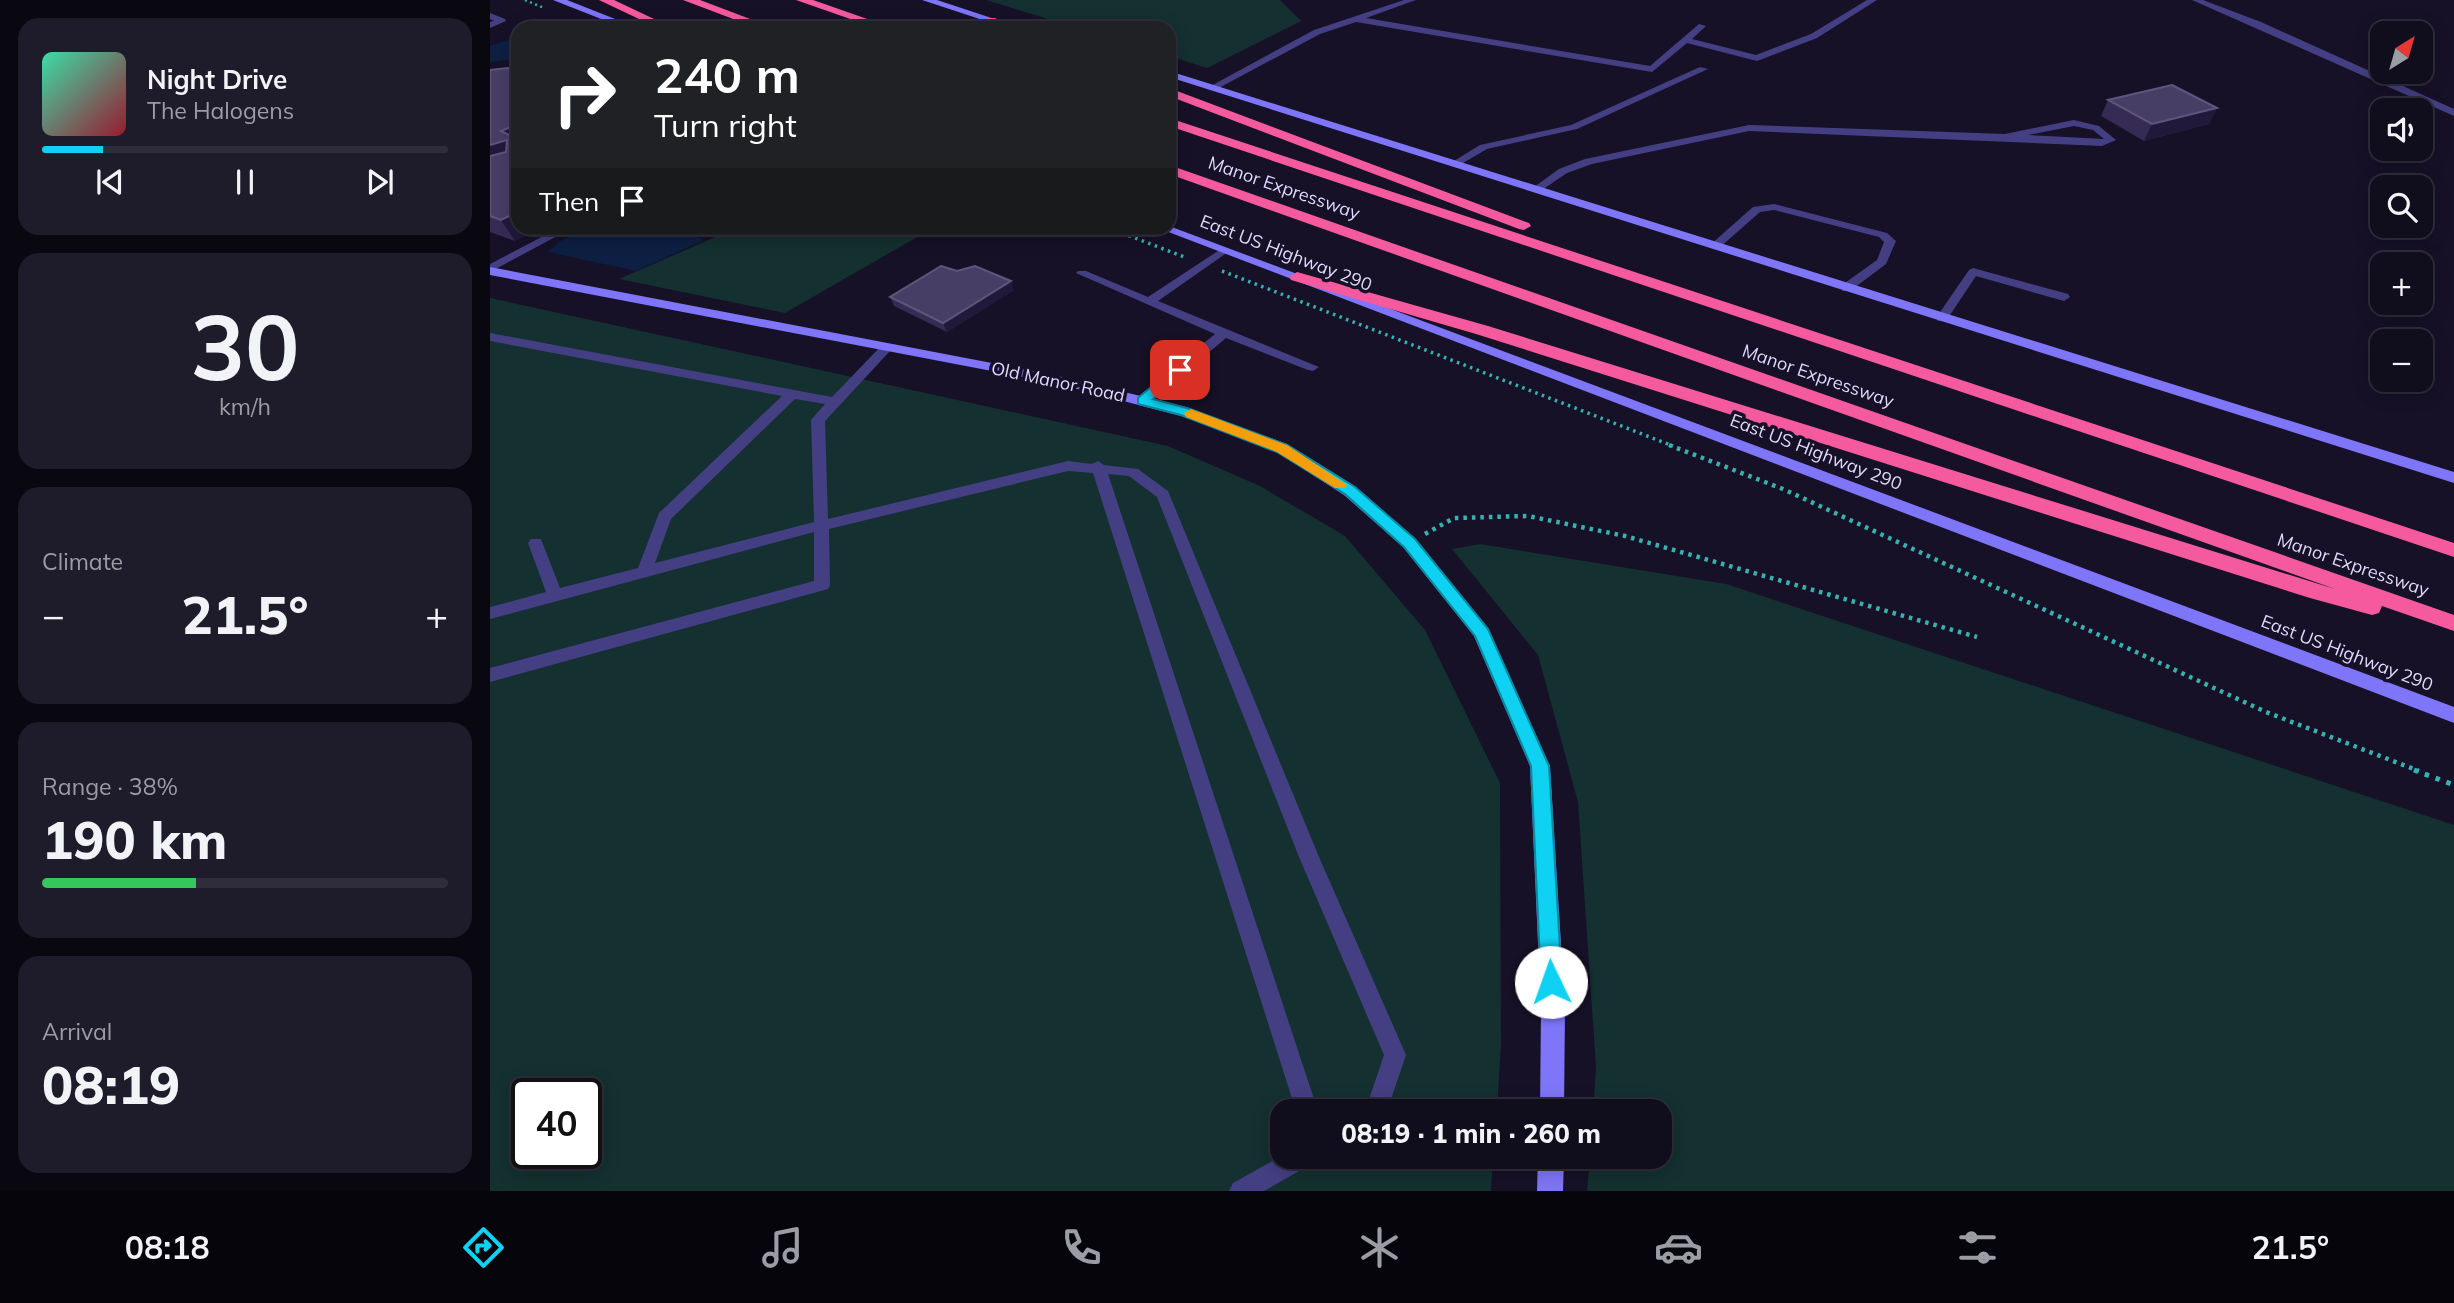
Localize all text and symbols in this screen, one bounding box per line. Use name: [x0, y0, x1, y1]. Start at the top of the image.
north arrow: [2370, 21, 2432, 84]
map controls: [2370, 21, 2433, 392]
text: 240 m: [654, 44, 800, 105]
icon: right: [539, 49, 630, 140]
text: Night Drive: [147, 63, 287, 96]
text: The Halogens: [147, 96, 294, 125]
button: sound: [2370, 98, 2433, 161]
text: Turn right: [654, 105, 797, 145]
street label: Manor Expressway: [1205, 151, 1363, 224]
icon: previous: [91, 163, 129, 201]
icon: pause: [226, 163, 264, 201]
icon: next: [361, 163, 399, 201]
button: search: [2370, 175, 2433, 238]
icon: arrive: [613, 182, 651, 220]
text: Then: [539, 185, 599, 218]
street label: East US Highway 290: [1197, 209, 1375, 296]
button: +: [2370, 252, 2433, 315]
text: 30: [190, 289, 300, 403]
button: −: [2370, 329, 2433, 392]
street label: Manor Expressway: [1739, 339, 1897, 412]
pin: [1150, 340, 1210, 400]
icon: arrive: [1161, 351, 1199, 389]
street label: Old Manor Road: [989, 356, 1127, 407]
text: km/h: [219, 392, 271, 421]
street label: East US Highway 290: [1727, 408, 1905, 495]
street label: Manor Expressway: [2274, 528, 2432, 601]
text: Climate: [42, 547, 123, 576]
text: 21.5°: [181, 582, 309, 647]
text: −: [42, 591, 65, 639]
text: +: [425, 591, 448, 639]
street label: East US Highway 290: [2258, 609, 2436, 696]
text: Range · 38%: [42, 772, 178, 801]
text: 190 km: [42, 807, 227, 872]
position arrow: [1514, 945, 1588, 1019]
text: Arrival: [42, 1017, 112, 1046]
text: 08:19: [42, 1052, 180, 1117]
speed limit sign: 40: [511, 1078, 602, 1169]
text: 08:19 · 1 min · 260 m: [1341, 1117, 1601, 1150]
icon: directions: [459, 1223, 508, 1272]
icon: music: [758, 1223, 807, 1272]
icon: phone: [1057, 1223, 1106, 1272]
icon: climate: [1355, 1223, 1404, 1272]
icon: car: [1654, 1223, 1703, 1272]
icon: filters: [1953, 1223, 2002, 1272]
text: 08:18: [125, 1227, 210, 1267]
text: 21.5°: [2251, 1227, 2329, 1267]

